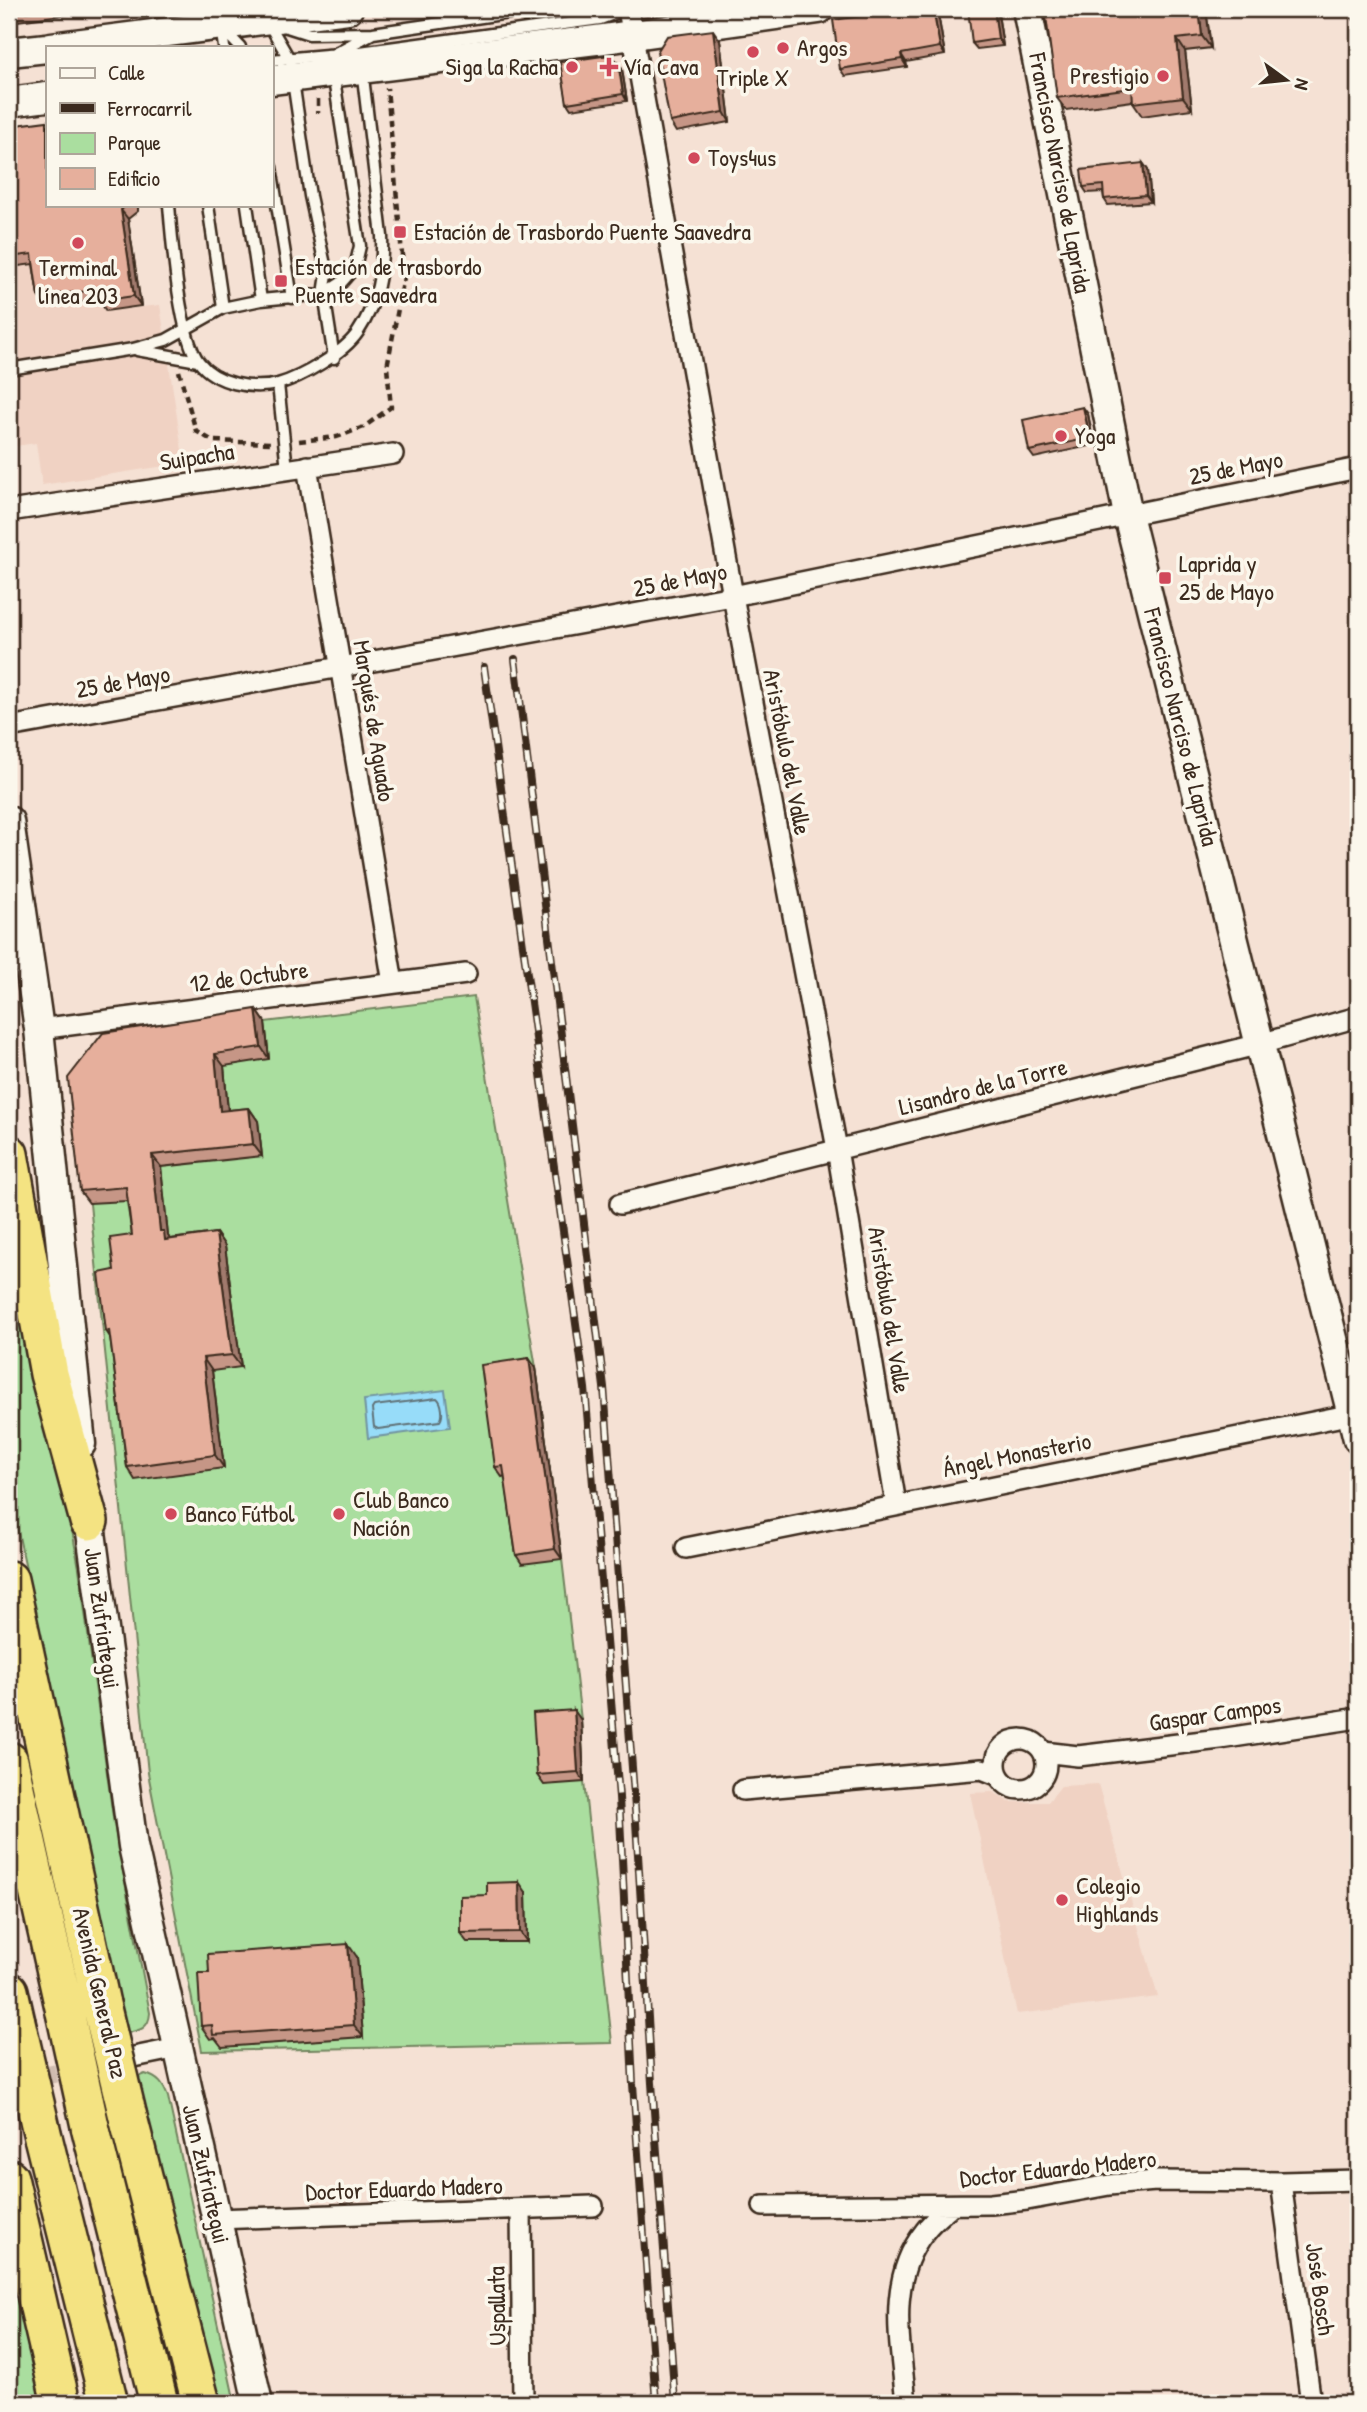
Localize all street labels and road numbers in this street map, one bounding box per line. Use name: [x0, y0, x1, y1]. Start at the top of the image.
street label: Francisco Narciso de Laprida: [1022, 49, 1100, 296]
street label: Suipacha: [158, 434, 236, 478]
street label: 25 de Mayo: [1186, 442, 1286, 492]
street label: 25 de Mayo: [630, 554, 730, 604]
street label: Francisco Narciso de Laprida: [1137, 604, 1227, 849]
street label: Marqués de Aguado: [346, 638, 404, 804]
street label: 25 de Mayo: [73, 657, 173, 705]
street label: Aristóbulo del Valle: [756, 666, 820, 838]
street label: 12 de Octubre: [188, 953, 310, 999]
street label: Lisandro de la Torre: [895, 1050, 1071, 1122]
street label: Aristóbulo del Valle: [861, 1224, 919, 1396]
street label: Ángel Monasterio: [940, 1424, 1094, 1484]
street label: Juan Zufriategui: [77, 1545, 129, 1690]
street label: Gaspar Campos: [1147, 1688, 1283, 1738]
street label: Avenida General Paz: [66, 1904, 136, 2081]
street label: Juan Zufriategui: [175, 2101, 239, 2247]
street label: Doctor Eduardo Madero: [958, 2142, 1158, 2194]
street label: Doctor Eduardo Madero: [305, 2169, 503, 2207]
street label: José Bosch: [1299, 2240, 1343, 2337]
street label: Uspallata: [479, 2266, 513, 2346]

